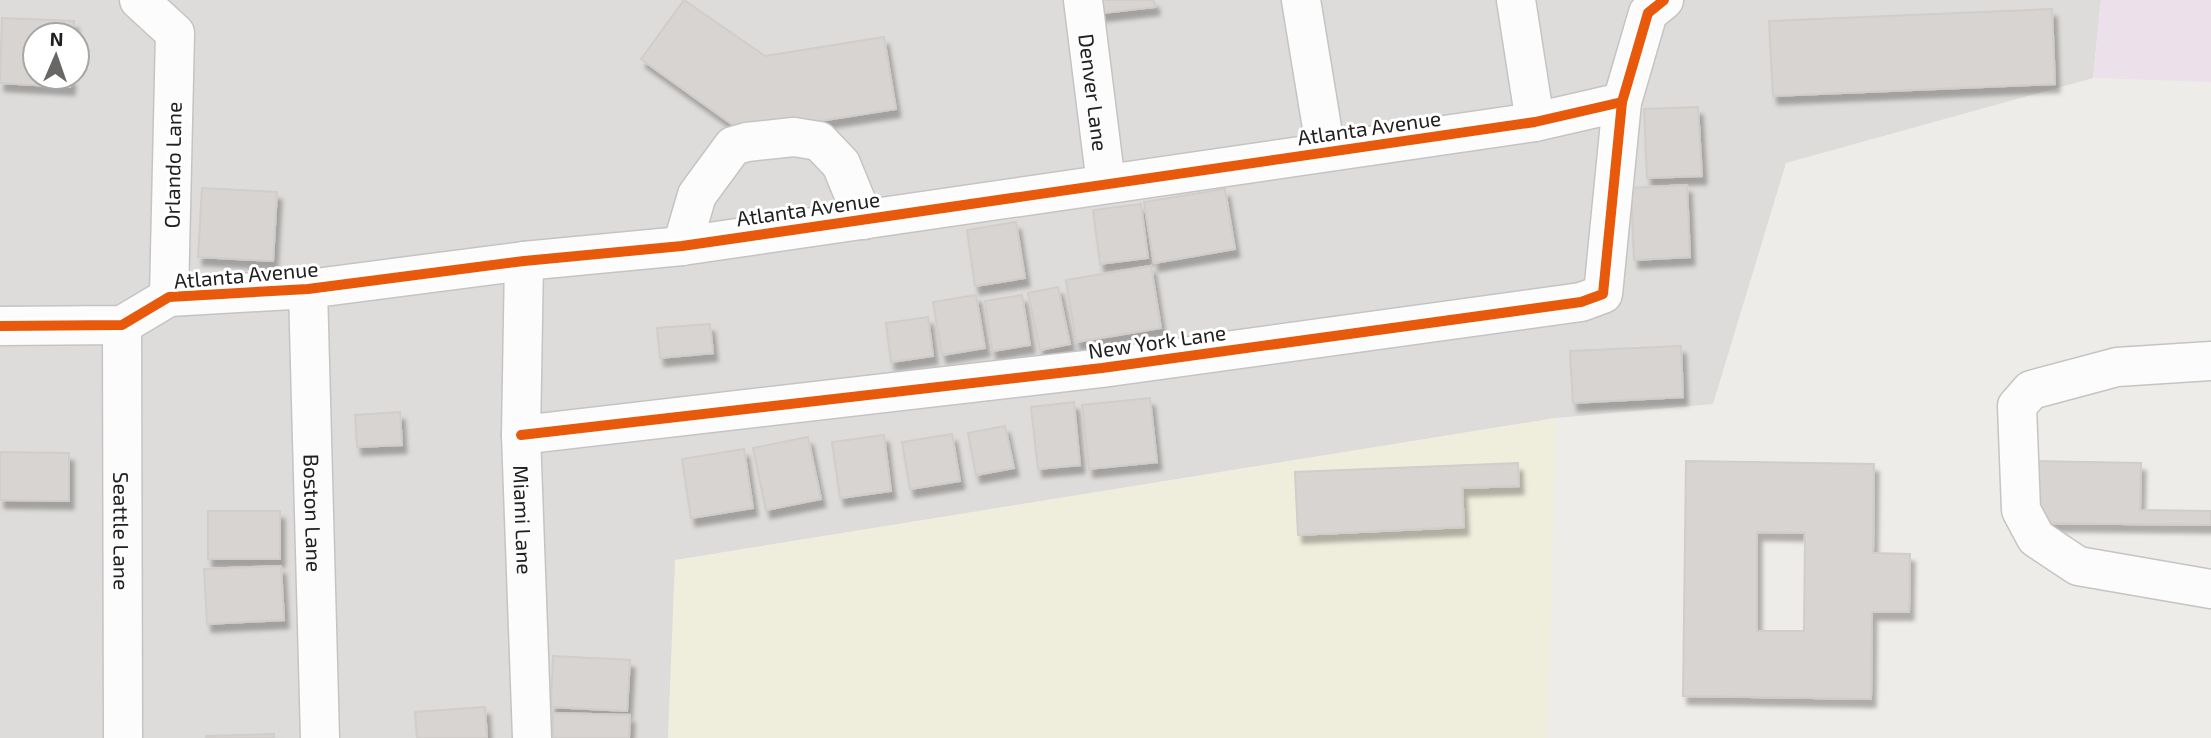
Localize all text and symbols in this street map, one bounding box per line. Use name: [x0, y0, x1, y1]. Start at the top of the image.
north arrow: [21, 21, 91, 91]
text: N: [49, 27, 64, 50]
street label: Denver Lane: [1075, 32, 1114, 152]
street label: Orlando Lane: [158, 101, 186, 229]
street label: Atlanta Avenue: [1296, 105, 1442, 149]
street label: Atlanta Avenue: [735, 186, 881, 230]
street label: Atlanta Avenue: [173, 255, 319, 293]
street label: New York Lane: [1086, 319, 1228, 363]
street label: Boston Lane: [300, 453, 328, 572]
street label: Miami Lane: [510, 465, 539, 575]
street label: Seattle Lane: [110, 472, 135, 590]

